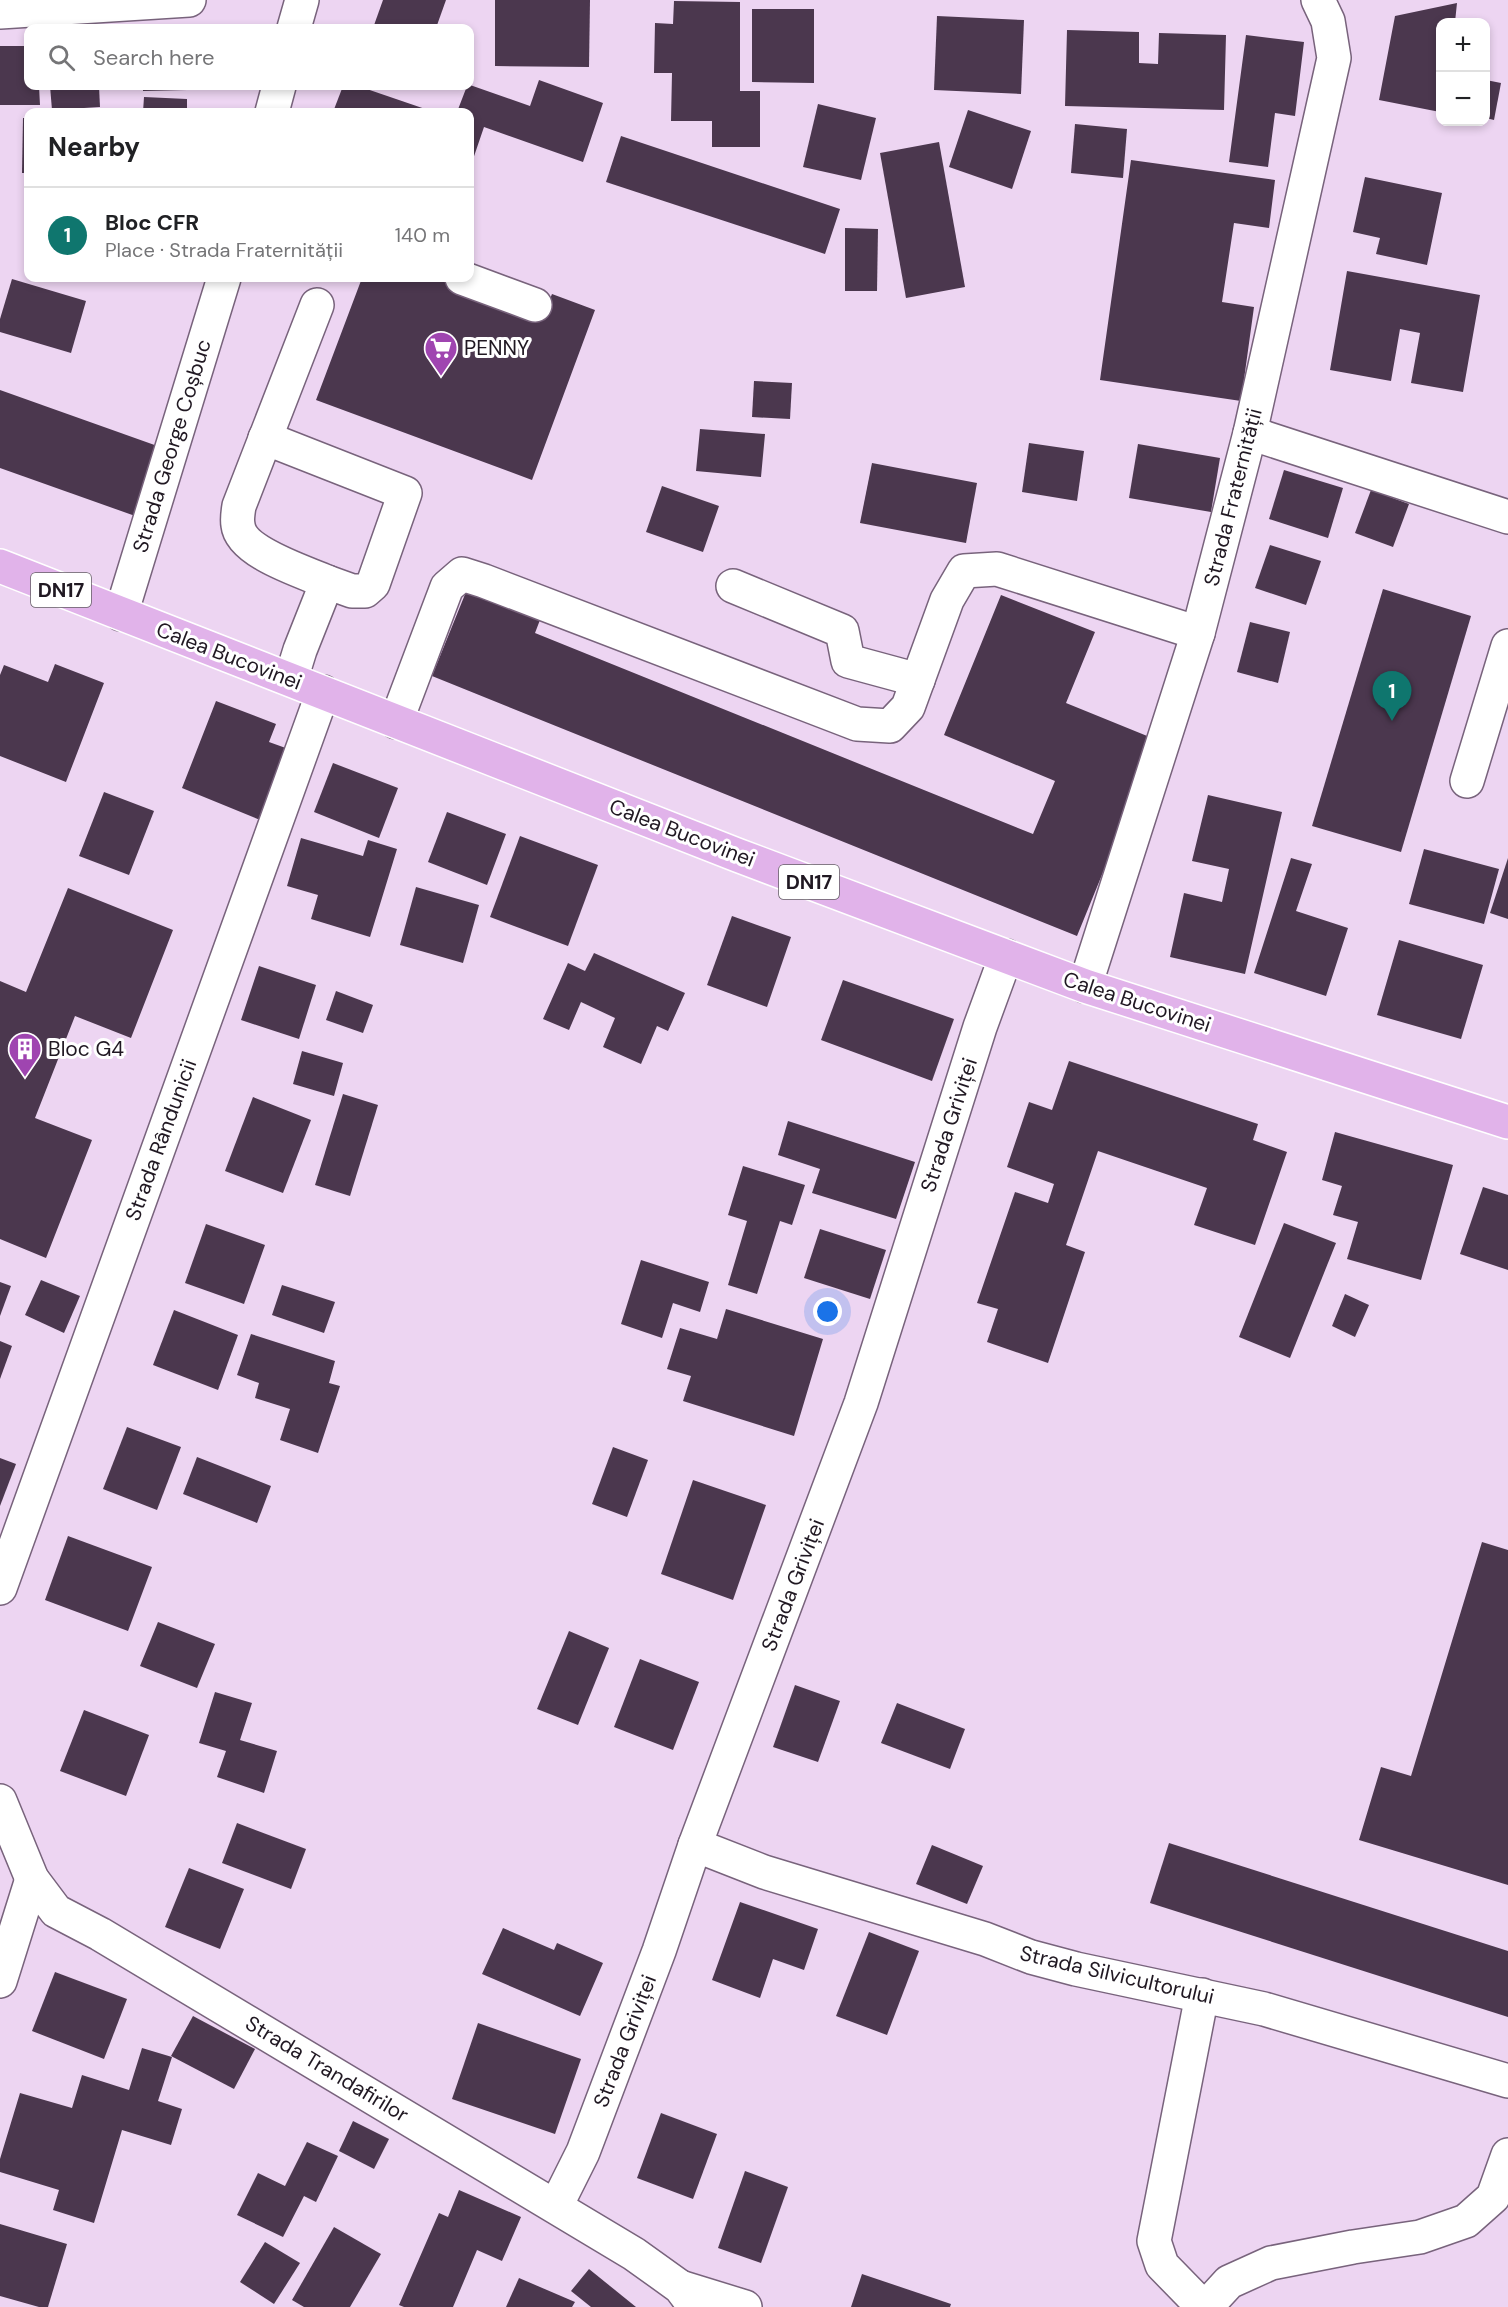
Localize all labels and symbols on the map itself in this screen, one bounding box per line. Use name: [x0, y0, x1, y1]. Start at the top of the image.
supermarket icon: PENNY: [423, 330, 459, 377]
place label: PENNY: [464, 334, 529, 362]
street label: Strada George Coșbuc: [126, 336, 218, 556]
street label: Strada Fraternității: [1197, 405, 1269, 589]
road number: DN17: [31, 573, 91, 607]
street label: Calea Bucovinei: [152, 615, 306, 697]
pin: 1: [1372, 672, 1412, 721]
street label: Calea Bucovinei: [605, 792, 759, 874]
road number: DN17: [779, 865, 839, 899]
street label: Calea Bucovinei: [1060, 965, 1214, 1039]
building icon: Bloc G4: [7, 1031, 43, 1078]
place label: Bloc G4: [48, 1035, 124, 1063]
street label: Strada Griviței: [914, 1054, 984, 1196]
street label: Strada Rândunicii: [119, 1055, 203, 1225]
your location: [813, 1297, 842, 1326]
street label: Strada Griviței: [755, 1515, 831, 1655]
street label: Strada Silvicultorului: [1017, 1939, 1217, 2011]
street label: Strada Griviței: [587, 1971, 663, 2111]
street label: Strada Trandafirilor: [240, 2009, 414, 2129]

